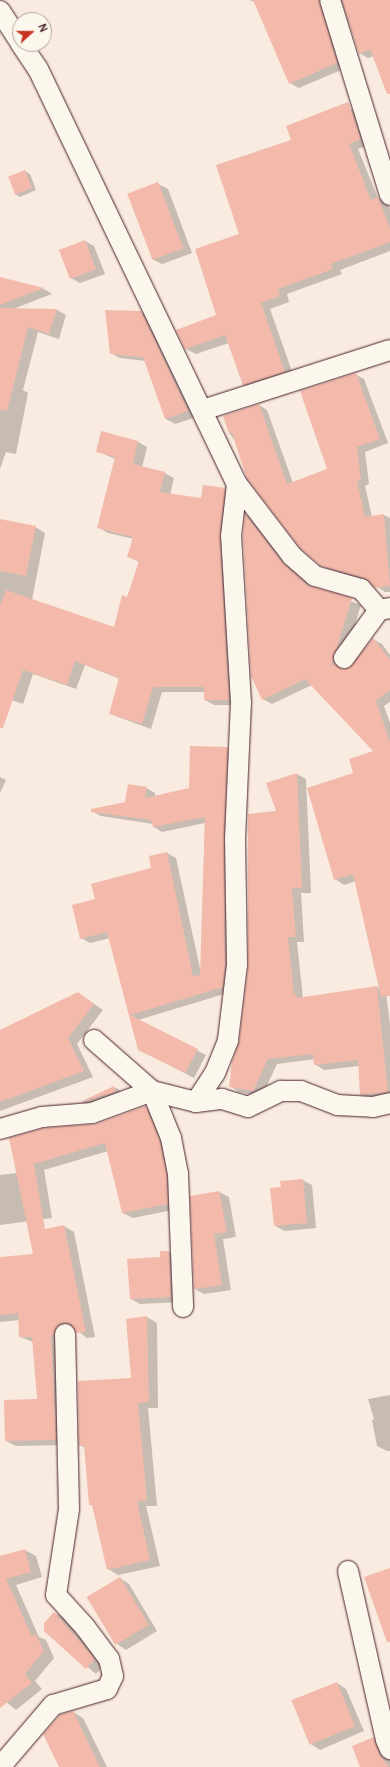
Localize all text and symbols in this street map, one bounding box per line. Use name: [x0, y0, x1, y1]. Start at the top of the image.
north arrow: [12, 12, 52, 52]
text: N: [35, 22, 50, 34]

